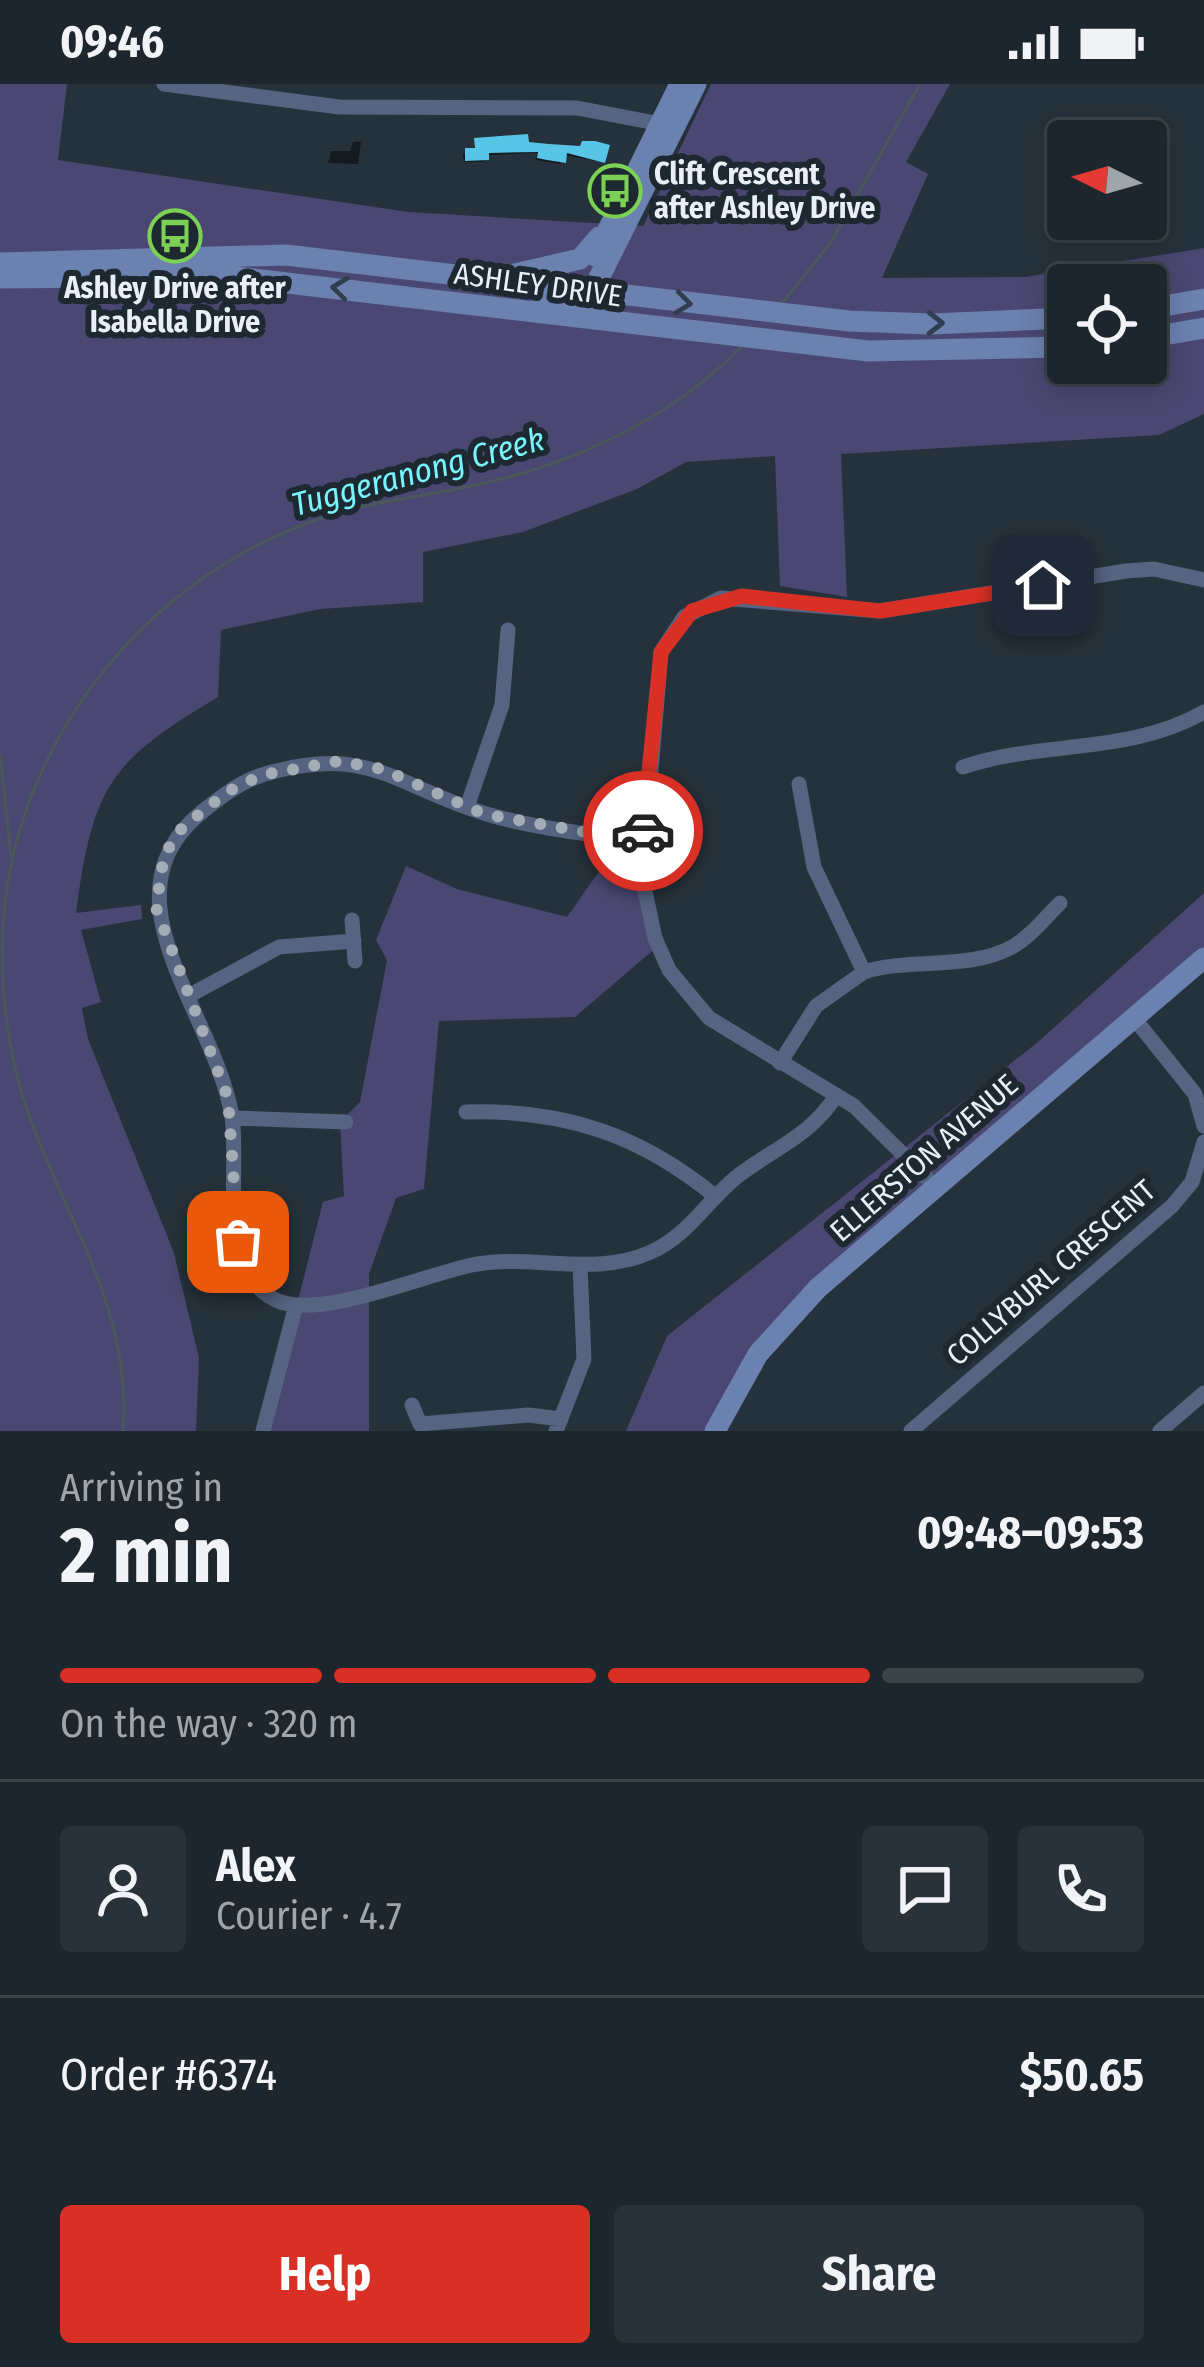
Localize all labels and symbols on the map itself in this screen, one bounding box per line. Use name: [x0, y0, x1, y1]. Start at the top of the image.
north arrow: [1047, 120, 1167, 240]
place label: Clift Crescent after Ashley Drive: [654, 156, 876, 226]
bus stop icon: Clift Crescent after Ashley Drive: [587, 163, 643, 219]
bus stop icon: Ashley Drive after Isabella Drive: [147, 208, 203, 264]
street label: ASHLEY DRIVE: [452, 255, 624, 315]
place label: Ashley Drive after Isabella Drive: [63, 270, 287, 340]
one-way arrow: [330, 276, 350, 302]
one-way arrow: [673, 290, 693, 316]
one-way arrow: [926, 310, 945, 336]
water label: Tuggeranong Creek: [287, 419, 549, 525]
pin: [992, 534, 1094, 636]
courier: [583, 771, 703, 891]
street label: ELLERSTON AVENUE: [823, 1067, 1025, 1249]
street label: COLLYBURL CRESCENT: [939, 1173, 1163, 1373]
pin: [187, 1191, 289, 1293]

